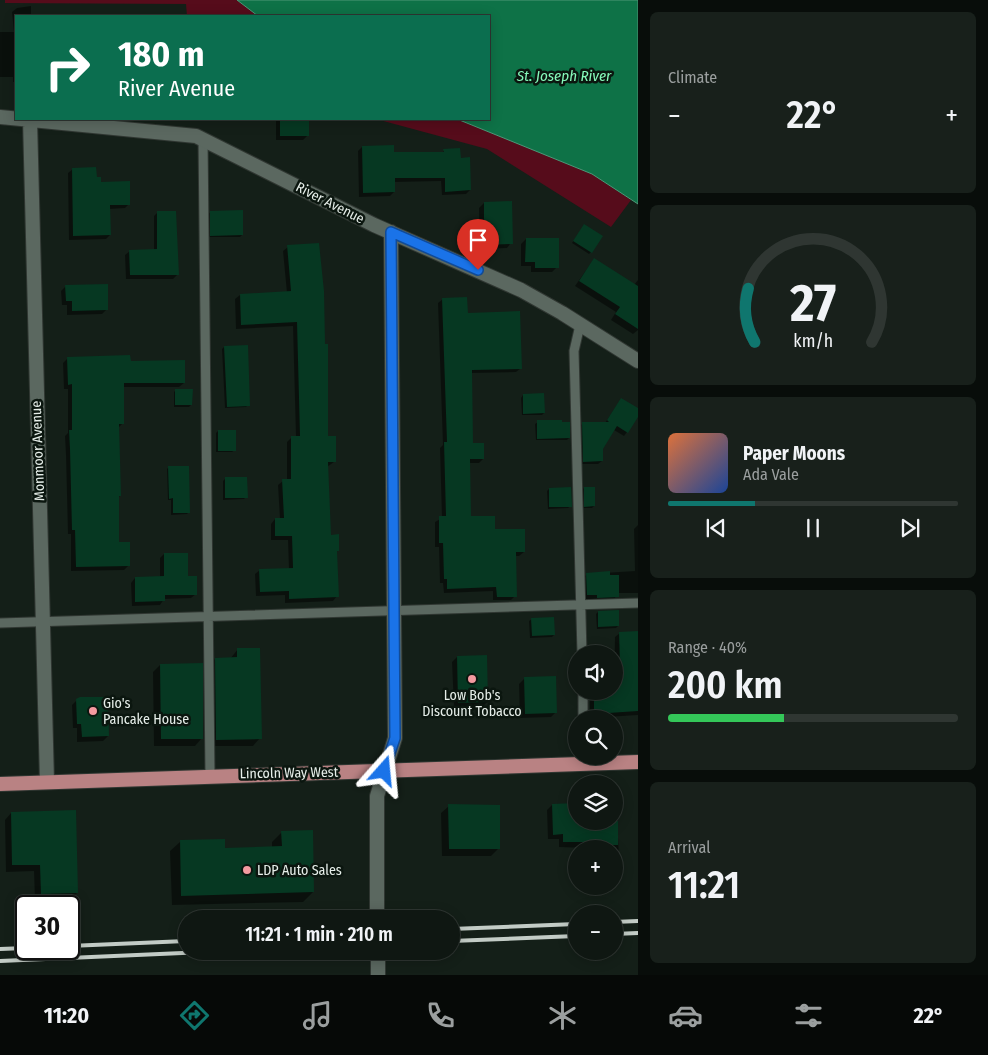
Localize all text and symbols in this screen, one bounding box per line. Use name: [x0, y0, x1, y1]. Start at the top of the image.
text: 180 m: [118, 33, 204, 75]
icon: right: [35, 35, 100, 100]
water label: St. Joseph River: [516, 67, 612, 85]
text: Climate: [668, 68, 717, 87]
text: River Avenue: [118, 75, 235, 102]
text: 22°: [787, 92, 839, 138]
text: −: [668, 99, 681, 132]
text: +: [945, 99, 958, 132]
street label: River Avenue: [293, 179, 367, 228]
pin: [457, 219, 499, 270]
icon: arrive: [464, 226, 492, 254]
text: 27: [789, 272, 836, 335]
text: km/h: [793, 330, 833, 352]
street label: Monmoor Avenue: [28, 400, 48, 501]
text: Paper Moons: [743, 442, 845, 465]
text: Ada Vale: [743, 465, 799, 484]
icon: previous: [702, 514, 730, 542]
icon: pause: [799, 514, 827, 542]
icon: next: [896, 514, 924, 542]
text: Range · 40%: [668, 638, 747, 657]
map controls: [568, 645, 623, 960]
button: sound: [568, 645, 623, 700]
text: 200 km: [668, 662, 783, 708]
marker: Low Bob's Discount Tobacco: [466, 673, 478, 685]
place label: Low Bob's Discount Tobacco: [422, 687, 522, 720]
place label: Gio's Pancake House: [103, 695, 189, 728]
marker: Gio's Pancake House: [87, 705, 99, 717]
button: search: [568, 710, 623, 765]
position arrow: [357, 744, 409, 796]
street label: Lincoln Way West: [240, 764, 339, 782]
button: layers: [568, 775, 623, 830]
text: Arrival: [668, 838, 710, 857]
button: +: [568, 840, 623, 895]
place label: LDP Auto Sales: [257, 862, 342, 879]
text: 11:21: [668, 862, 740, 908]
marker: LDP Auto Sales: [241, 864, 253, 876]
speed limit sign: 30: [15, 895, 80, 960]
button: −: [568, 905, 623, 960]
text: 11:21 · 1 min · 210 m: [245, 923, 393, 946]
icon: directions: [177, 998, 212, 1033]
icon: music: [300, 998, 335, 1033]
icon: phone: [423, 998, 458, 1033]
icon: climate: [545, 998, 580, 1033]
icon: car: [668, 998, 703, 1033]
icon: filters: [791, 998, 826, 1033]
text: 11:20: [44, 1002, 89, 1029]
text: 22°: [913, 1002, 944, 1029]

